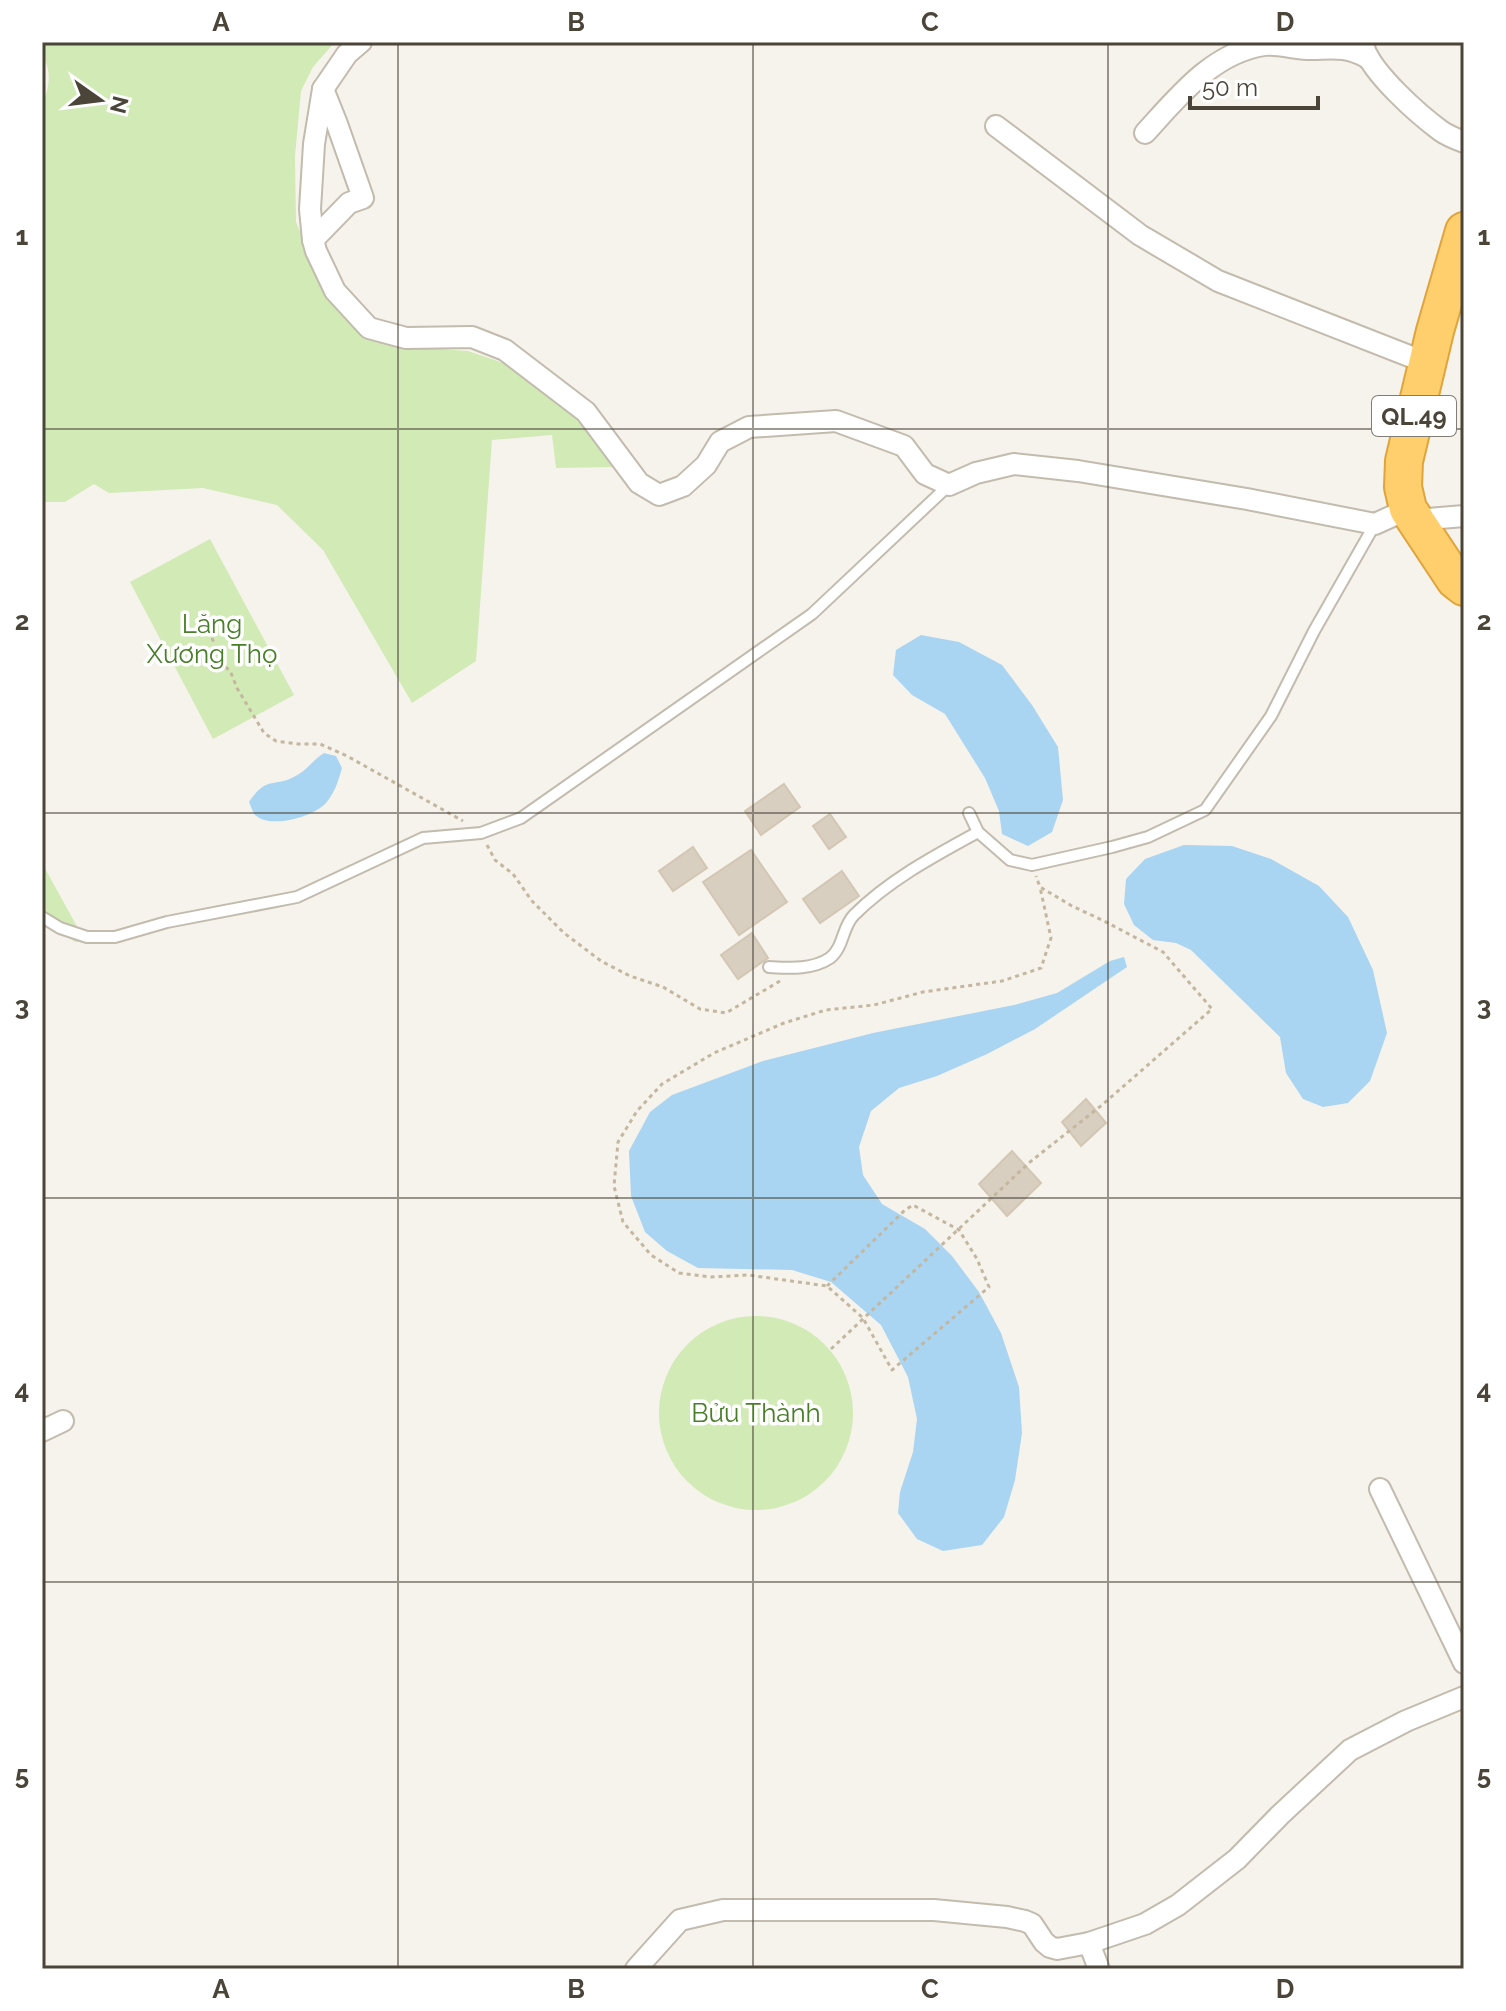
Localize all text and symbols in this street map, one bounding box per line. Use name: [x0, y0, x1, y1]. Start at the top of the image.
text: A: [212, 7, 230, 37]
text: B: [567, 7, 585, 37]
text: C: [921, 7, 939, 37]
text: D: [1276, 7, 1294, 37]
north arrow: [60, 60, 140, 140]
scale bar: [1190, 60, 1318, 110]
text: 50 m: [1202, 73, 1258, 102]
text: N: [105, 94, 134, 116]
text: 1: [16, 221, 29, 251]
text: 1: [1478, 221, 1491, 251]
road number: QL.49: [1372, 396, 1456, 436]
text: 2: [15, 606, 29, 636]
text: 2: [1477, 606, 1491, 636]
park label: Lăng Xương Thọ: [147, 609, 277, 669]
text: 3: [15, 991, 29, 1021]
text: 3: [1477, 991, 1491, 1021]
text: 4: [15, 1375, 29, 1405]
text: 4: [1477, 1375, 1491, 1405]
park label: Bửu Thành: [691, 1398, 821, 1428]
text: 5: [15, 1760, 29, 1790]
text: 5: [1477, 1760, 1491, 1790]
text: A: [212, 1974, 230, 2004]
text: B: [567, 1974, 585, 2004]
text: C: [921, 1974, 939, 2004]
text: D: [1276, 1974, 1294, 2004]

